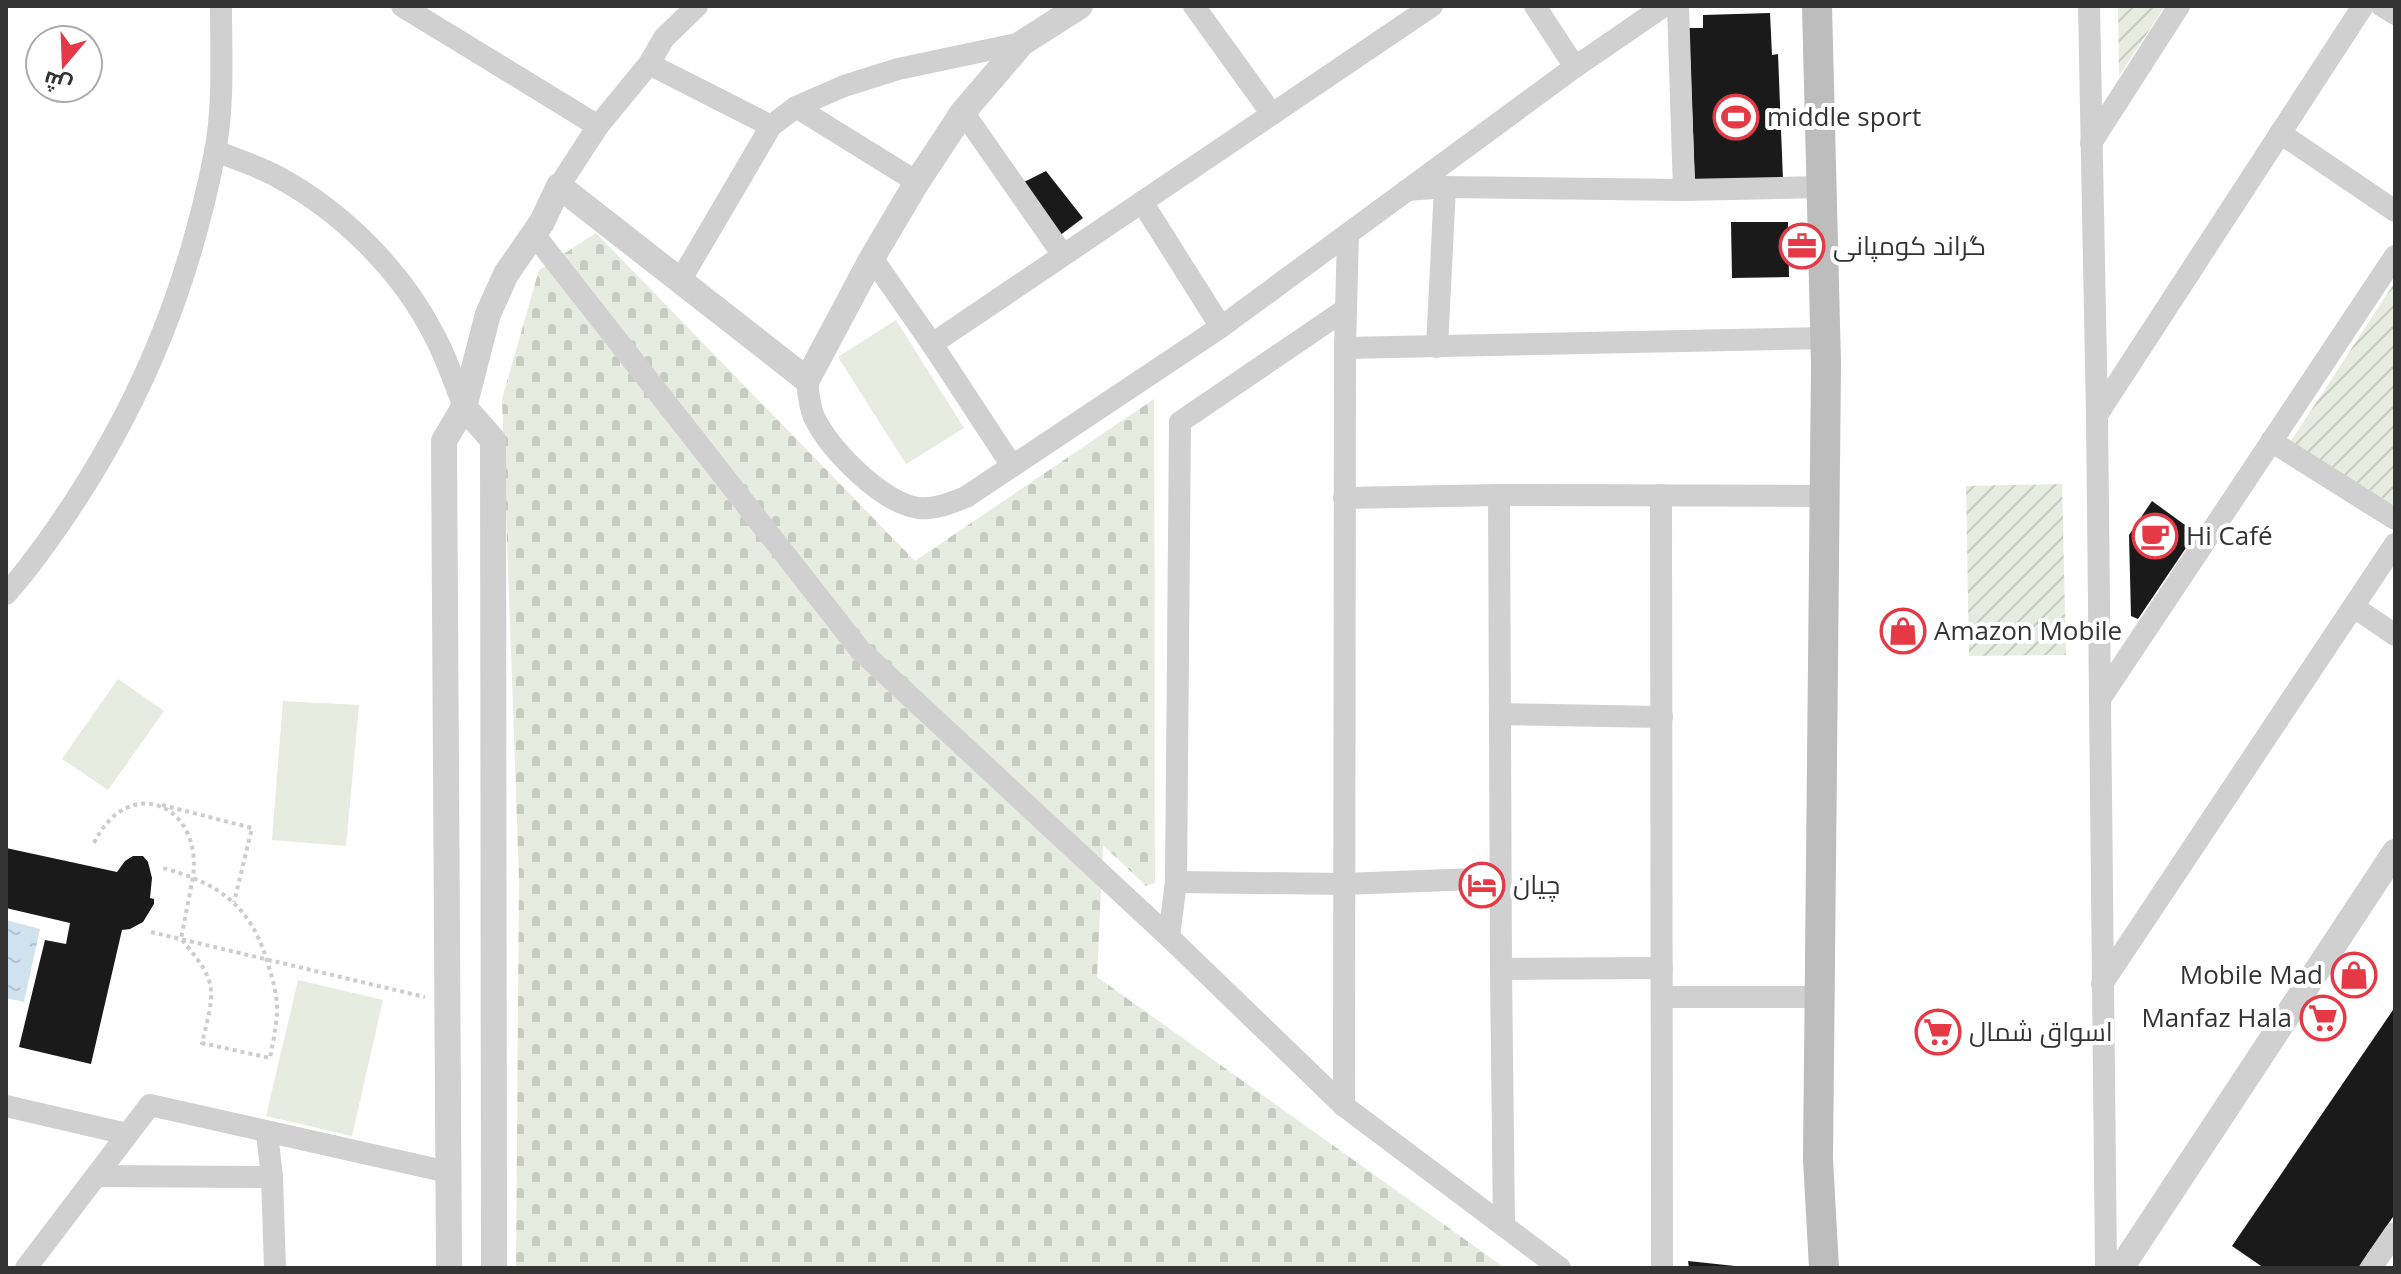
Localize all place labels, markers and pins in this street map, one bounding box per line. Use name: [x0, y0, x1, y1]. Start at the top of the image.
sports icon: middle sport: [1712, 93, 1760, 141]
place label: middle sport: [1767, 98, 1921, 134]
office icon: گراند كومپانى: [1778, 222, 1826, 270]
place label: گراند كومپانى: [1833, 227, 1986, 263]
cafe icon: Hi Café: [2131, 512, 2179, 560]
place label: Hi Café: [2186, 517, 2273, 553]
shop icon: Amazon Mobile: [1879, 607, 1927, 655]
place label: Amazon Mobile: [1934, 612, 2122, 648]
hotel icon: چيان: [1458, 861, 1506, 909]
place label: چيان: [1513, 866, 1560, 902]
shop icon: Mobile Mad: [2330, 951, 2378, 999]
place label: Mobile Mad: [2180, 956, 2323, 992]
supermarket icon: Manfaz Hala: [2299, 994, 2347, 1042]
place label: Manfaz Hala: [2141, 999, 2292, 1035]
supermarket icon: اسواق شمال: [1914, 1008, 1962, 1056]
place label: اسواق شمال: [1969, 1013, 2113, 1049]

